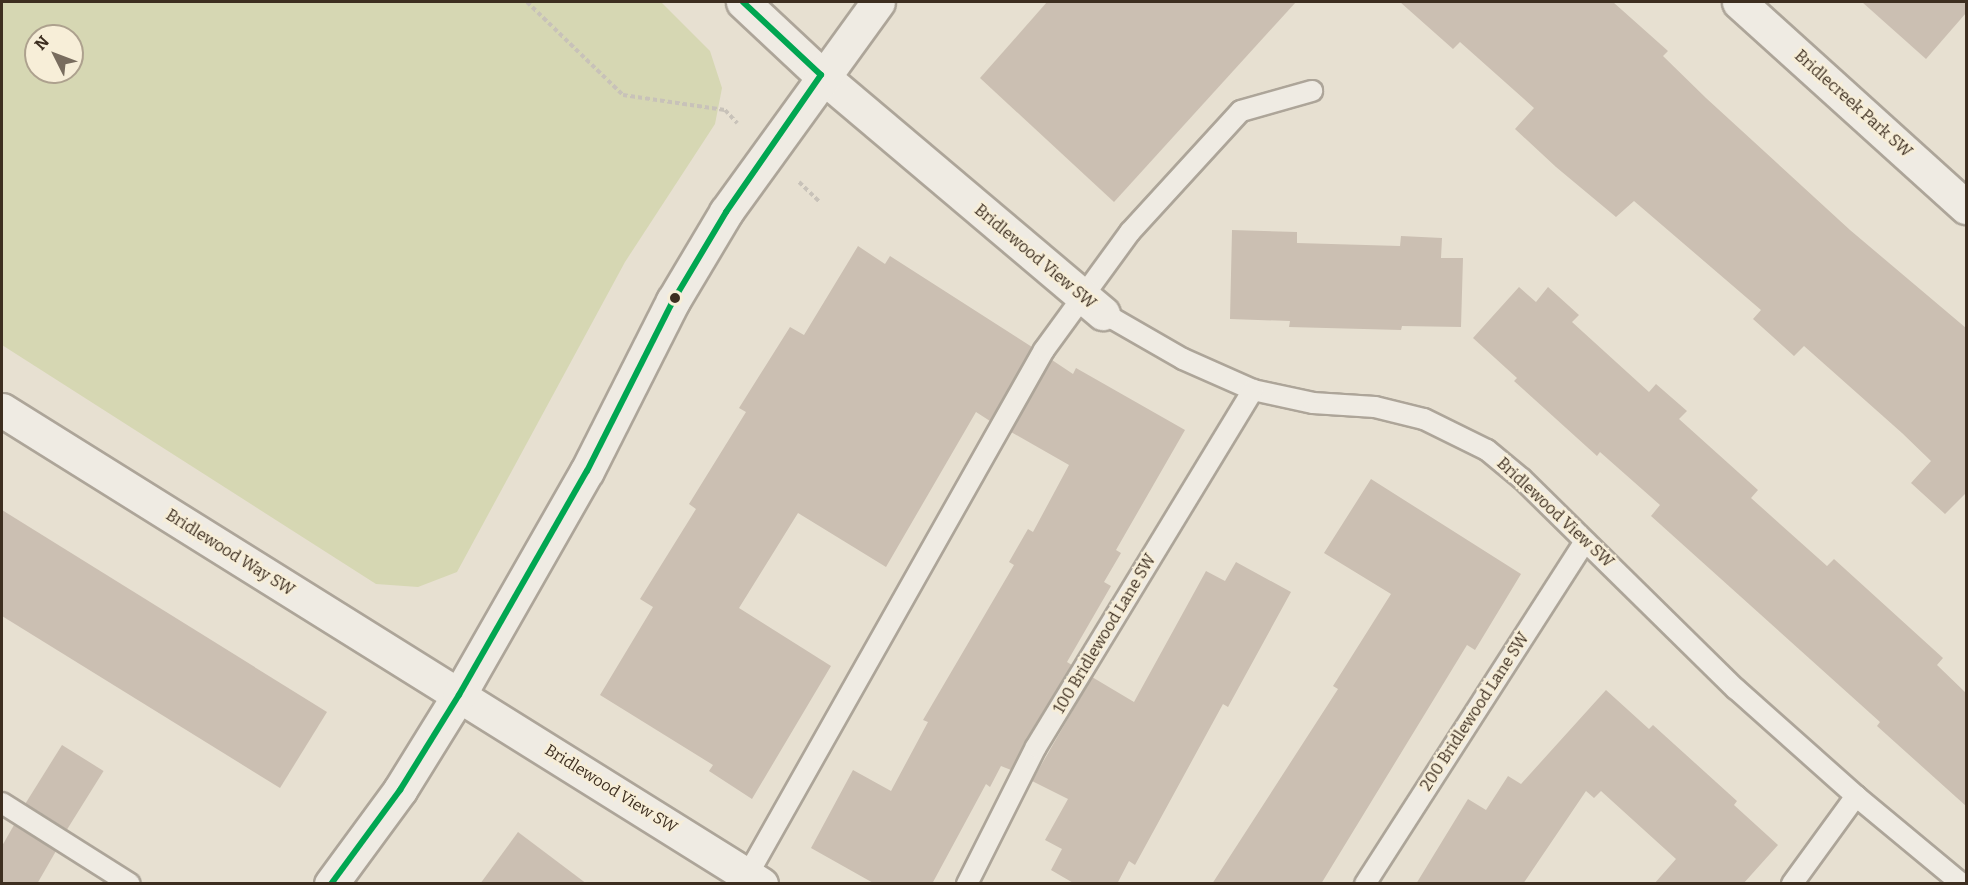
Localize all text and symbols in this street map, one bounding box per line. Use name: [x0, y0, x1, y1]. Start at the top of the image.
north arrow: [24, 24, 84, 84]
text: N: [31, 32, 53, 54]
street label: Bridlecreek Park SW: [1790, 46, 1916, 162]
street label: Bridlewood View SW: [970, 201, 1100, 313]
unlabelled marker: [669, 292, 681, 304]
street label: Bridlewood View SW: [1493, 454, 1617, 572]
street label: Bridlewood Way SW: [162, 506, 298, 600]
street label: 100 Bridlewood Lane SW: [1050, 551, 1160, 717]
street label: 200 Bridlewood Lane SW: [1417, 629, 1533, 795]
street label: Bridlewood View SW: [541, 740, 681, 838]

